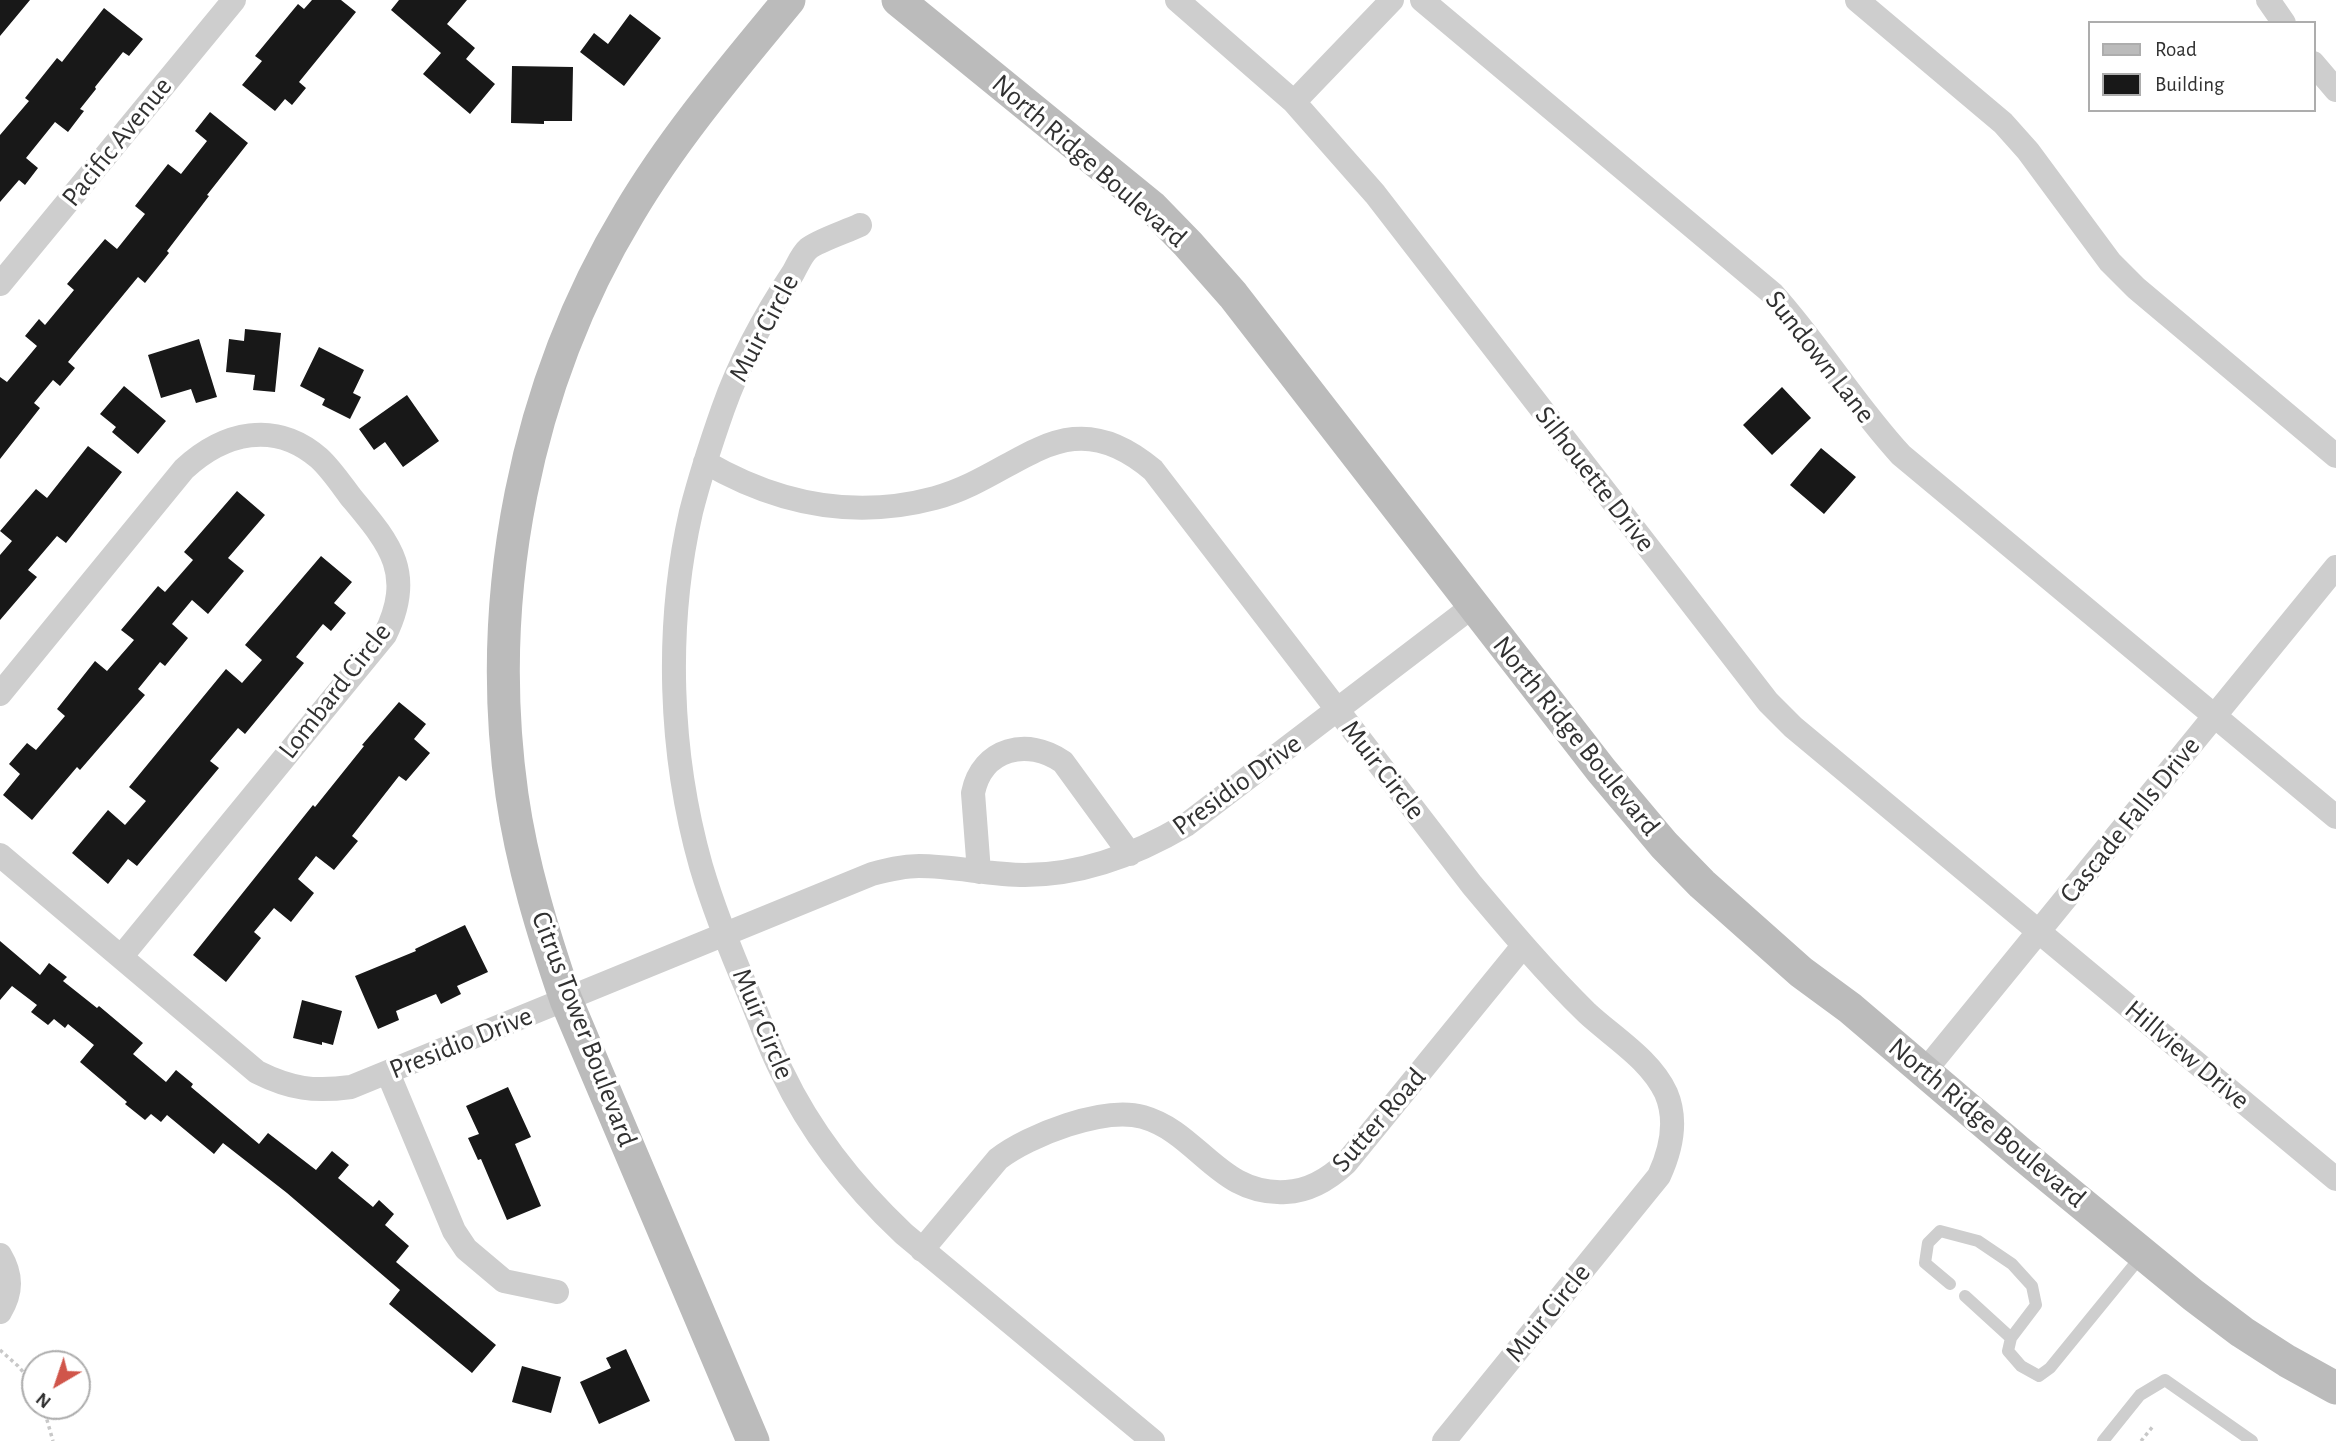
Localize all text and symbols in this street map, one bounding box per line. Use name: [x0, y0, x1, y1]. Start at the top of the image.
legend: [2088, 21, 2315, 112]
text: Road: [2155, 39, 2197, 60]
street label: North Ridge Boulevard: [985, 67, 1193, 255]
street label: Pacific Avenue: [55, 70, 179, 214]
text: Building: [2155, 74, 2224, 95]
street label: Muir Circle: [722, 268, 806, 388]
street label: Sundown Lane: [1758, 284, 1882, 430]
street label: Silhouette Drive: [1528, 399, 1662, 559]
street label: Lombard Circle: [272, 616, 398, 766]
street label: North Ridge Boulevard: [1485, 629, 1667, 843]
street label: Muir Circle: [1334, 713, 1432, 827]
street label: Presidio Drive: [1166, 727, 1308, 843]
street label: Cascade Falls Drive: [2053, 730, 2207, 910]
street label: Citrus Tower Boulevard: [524, 907, 644, 1151]
street label: Muir Circle: [725, 963, 801, 1085]
street label: Hillview Drive: [2118, 993, 2256, 1117]
street label: Presidio Drive: [385, 999, 537, 1087]
street label: North Ridge Boulevard: [1881, 1031, 2093, 1215]
street label: Sutter Road: [1325, 1061, 1433, 1179]
street label: Muir Circle: [1498, 1257, 1598, 1369]
north arrow: [21, 1350, 91, 1420]
text: N: [33, 1389, 55, 1412]

